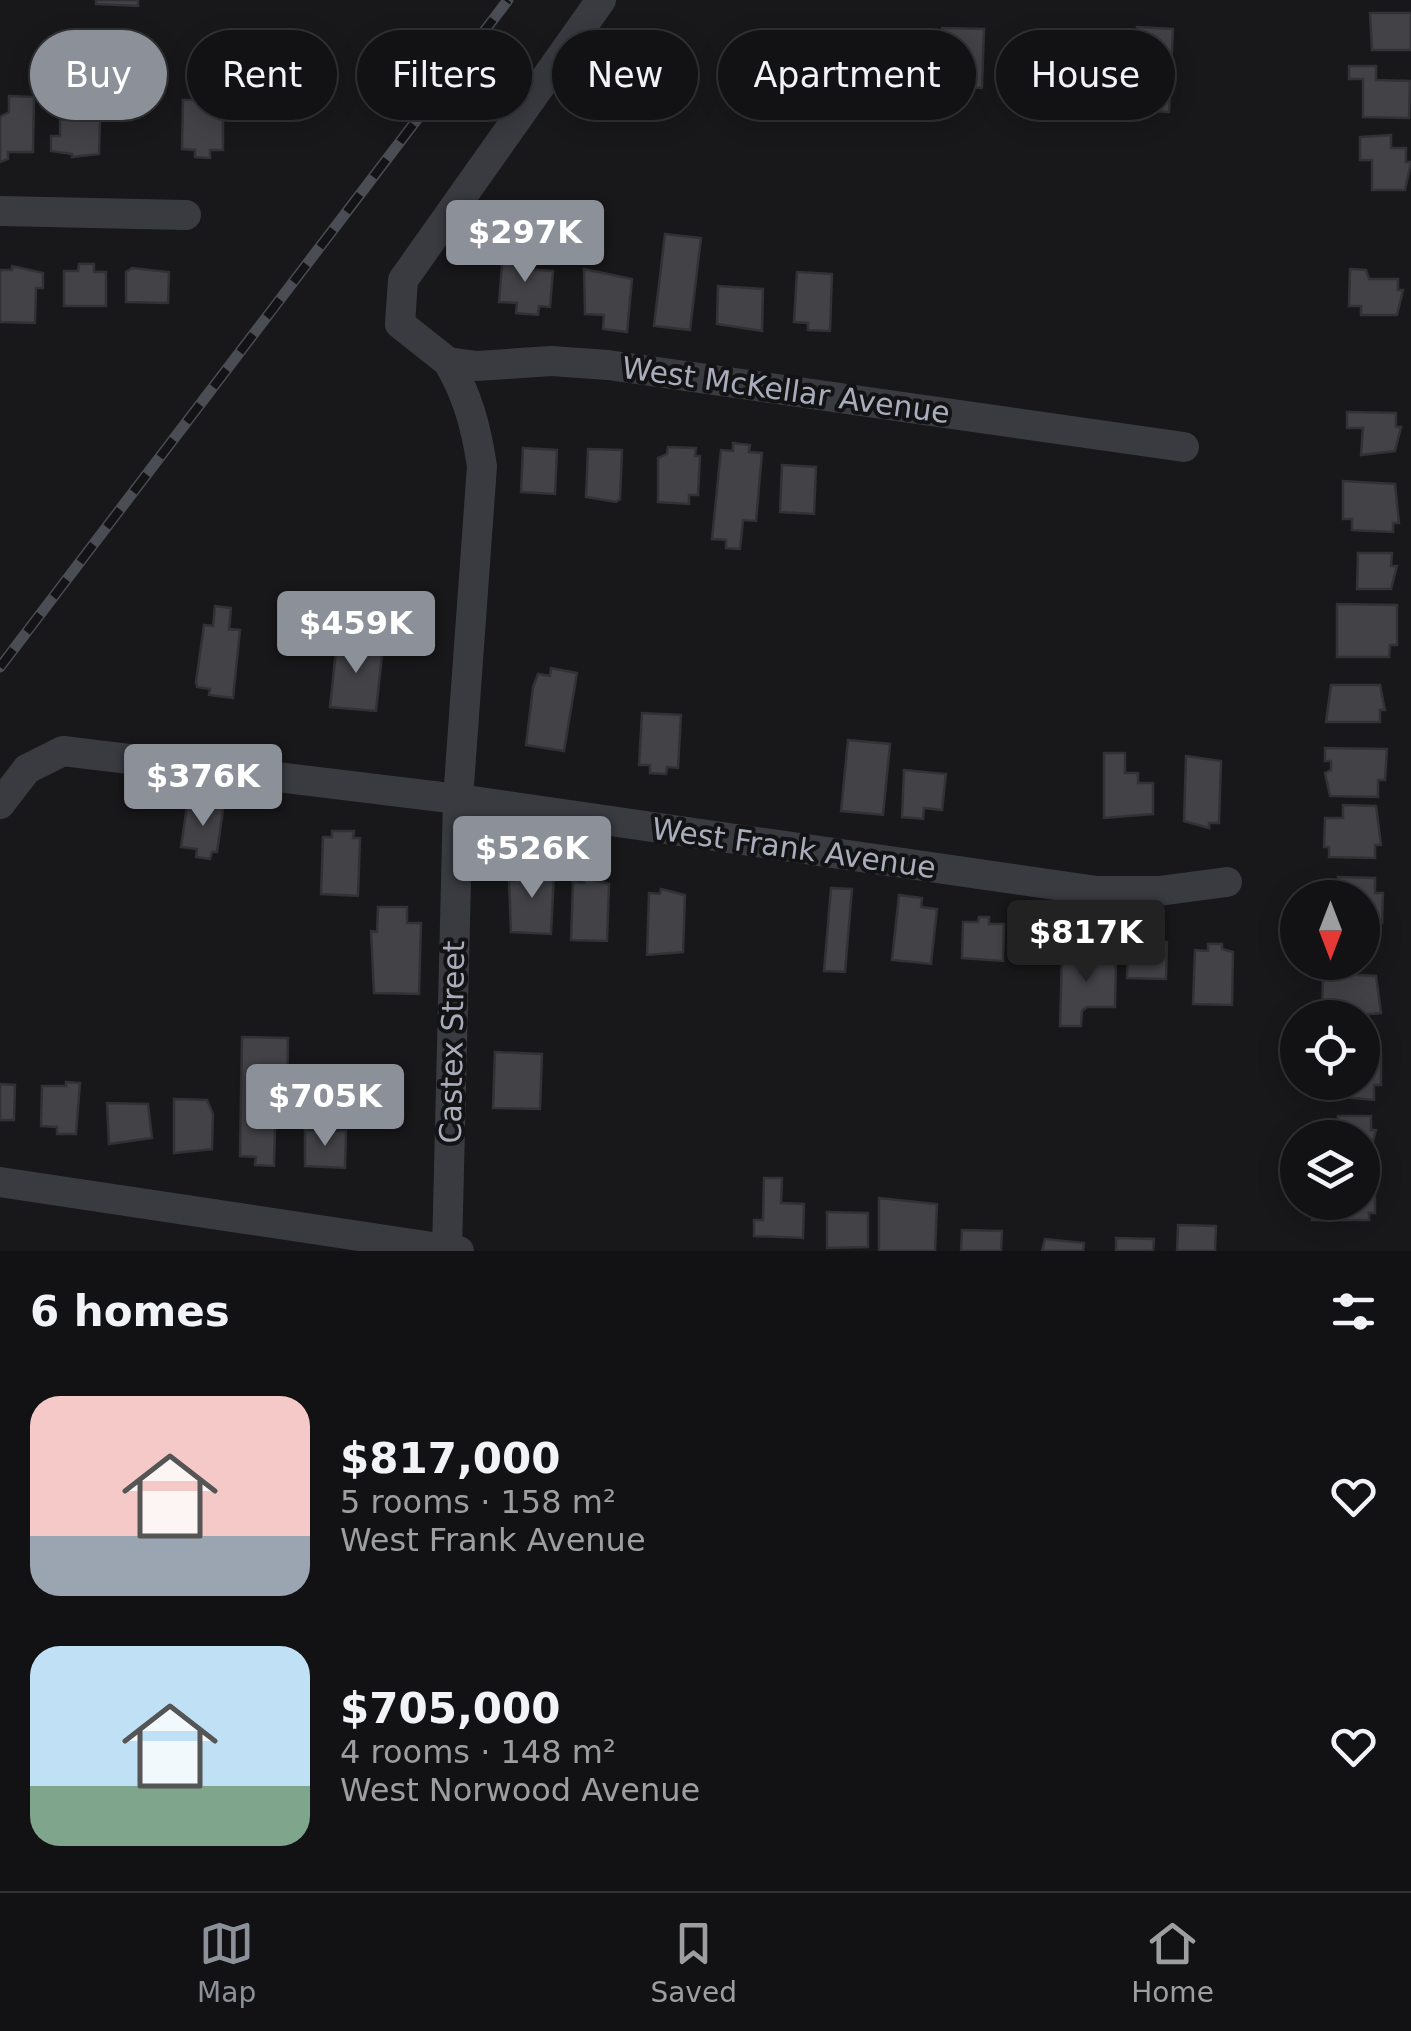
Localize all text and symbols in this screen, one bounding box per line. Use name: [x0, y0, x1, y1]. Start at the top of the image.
chip: Buy: [30, 30, 167, 120]
chip: Rent: [187, 30, 337, 120]
chip: Filters: [357, 30, 532, 120]
chip: New: [552, 30, 698, 120]
chip: Apartment: [718, 30, 976, 120]
chip: House: [996, 30, 1175, 120]
pin: $297K: [455, 200, 595, 285]
text: $297K: [468, 213, 582, 251]
street label: West McKellar Avenue: [620, 350, 952, 430]
pin: $459K: [286, 591, 426, 676]
text: $459K: [299, 604, 413, 642]
pin: $376K: [133, 744, 273, 829]
text: $376K: [146, 757, 260, 795]
street label: West Frank Avenue: [650, 811, 938, 885]
pin: $526K: [462, 816, 602, 901]
text: $526K: [475, 829, 589, 867]
north arrow: [1280, 880, 1380, 980]
map controls: [1280, 880, 1380, 1220]
pin: $817K: [1016, 900, 1156, 985]
text: $817K: [1029, 913, 1143, 951]
street label: Castex Street: [433, 940, 471, 1144]
button: locate: [1280, 1000, 1380, 1100]
pin: $705K: [255, 1064, 395, 1149]
text: $705K: [268, 1077, 382, 1115]
button: layers: [1280, 1120, 1380, 1220]
icon: filters: [1326, 1284, 1381, 1339]
text: 6 homes: [30, 1287, 230, 1336]
text: $817,000: [340, 1434, 561, 1483]
icon: home: [110, 1436, 230, 1556]
icon: heart: [1326, 1469, 1381, 1524]
text: 5 rooms · 158 m²: [340, 1483, 616, 1521]
text: West Frank Avenue: [340, 1521, 646, 1559]
text: $705,000: [340, 1684, 561, 1733]
icon: home: [110, 1686, 230, 1806]
icon: heart: [1326, 1719, 1381, 1774]
text: 4 rooms · 148 m²: [340, 1733, 616, 1771]
text: West Norwood Avenue: [340, 1771, 700, 1809]
tab: Map: [197, 1916, 256, 2009]
tab: Saved: [650, 1916, 737, 2009]
tab: Home: [1131, 1916, 1214, 2009]

